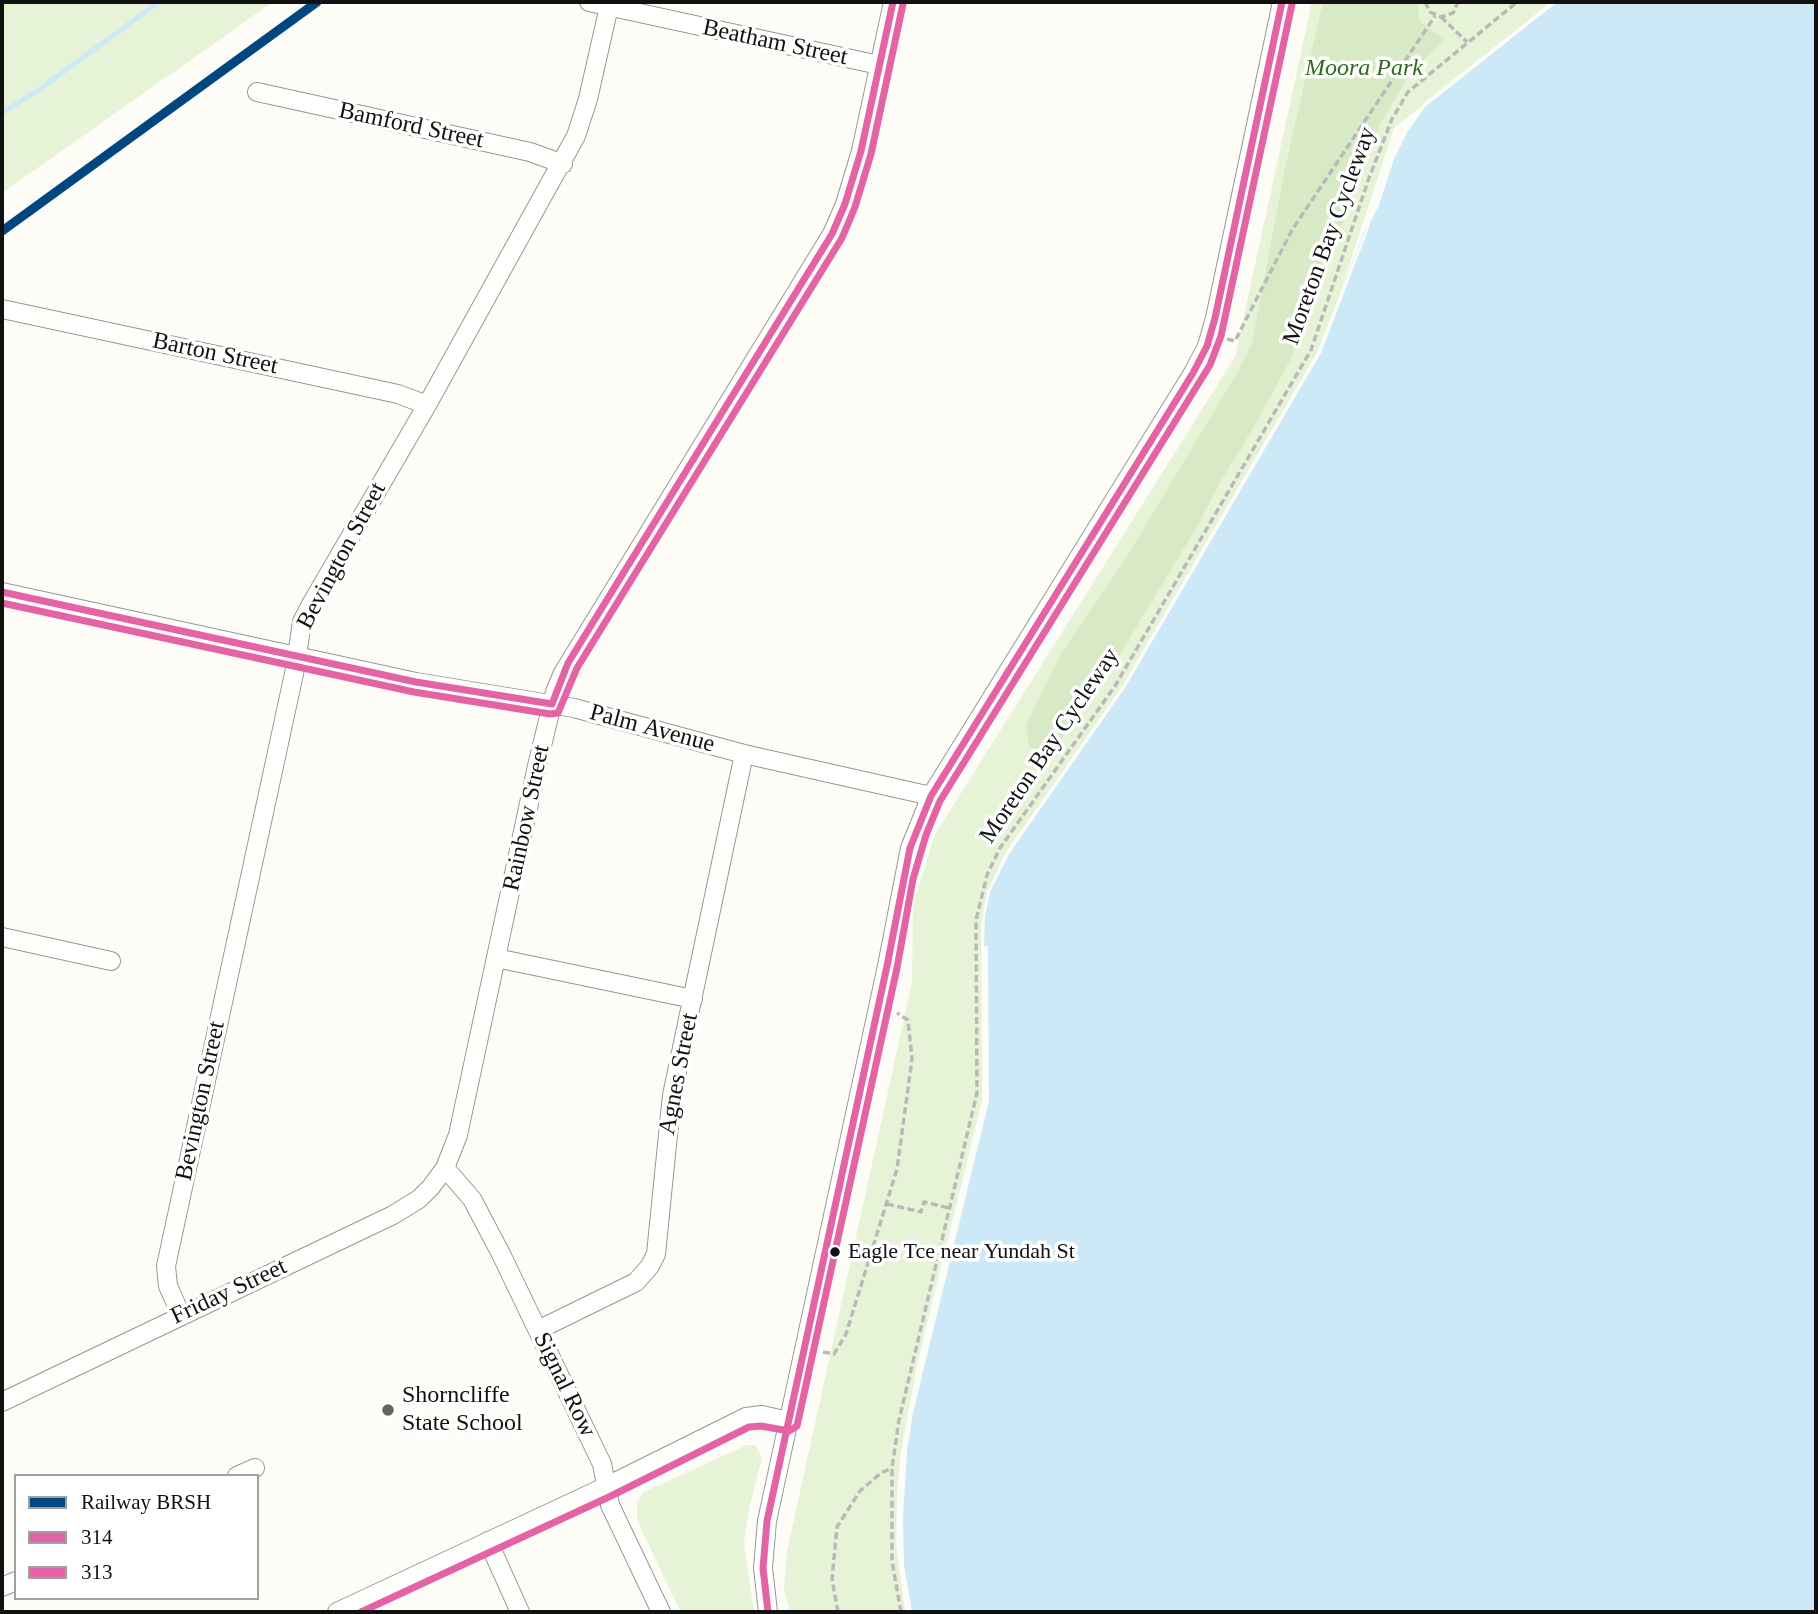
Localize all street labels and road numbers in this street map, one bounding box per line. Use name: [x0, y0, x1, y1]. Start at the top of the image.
street label: Beatham Street: [700, 14, 850, 72]
street label: Bamford Street: [336, 97, 486, 155]
street label: Moreton Bay Cycleway: [1277, 123, 1383, 349]
street label: Barton Street: [150, 327, 280, 381]
street label: Bevington Street: [291, 478, 393, 634]
street label: Moreton Bay Cycleway: [974, 643, 1126, 849]
street label: Palm Avenue: [586, 699, 718, 759]
street label: Rainbow Street: [497, 742, 557, 894]
street label: Agnes Street: [653, 1011, 705, 1137]
street label: Bevington Street: [170, 1019, 232, 1183]
street label: Friday Street: [166, 1253, 292, 1331]
street label: Signal Row: [526, 1328, 602, 1442]

